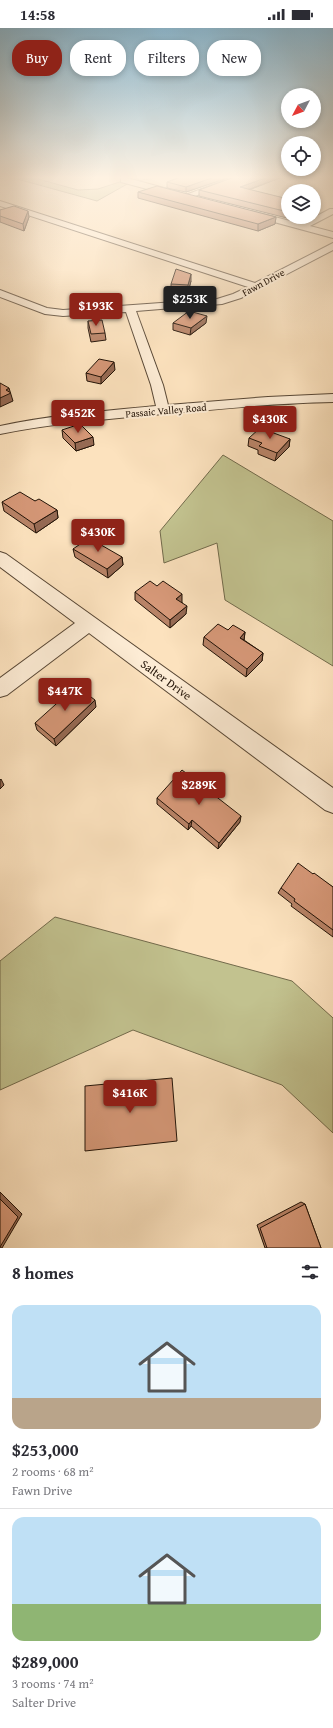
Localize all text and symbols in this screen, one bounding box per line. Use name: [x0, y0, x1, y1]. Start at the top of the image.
text: 14:58: [20, 4, 55, 25]
chip: Buy: [12, 40, 62, 76]
chip: Rent: [70, 40, 126, 76]
chip: Filters: [134, 40, 199, 76]
chip: New: [207, 40, 261, 76]
north arrow: [281, 88, 321, 128]
map controls: [281, 88, 321, 224]
button: locate: [281, 136, 321, 176]
button: layers: [281, 184, 321, 224]
street label: Fawn Drive: [239, 265, 288, 300]
pin: $253K: [162, 286, 218, 320]
text: $253K: [172, 289, 208, 308]
pin: $193K: [68, 293, 124, 327]
text: $193K: [78, 296, 114, 315]
street label: Passaic Valley Road: [125, 399, 208, 422]
pin: $452K: [50, 400, 106, 434]
text: $452K: [60, 403, 96, 422]
pin: $430K: [242, 406, 298, 440]
text: $430K: [252, 409, 288, 428]
pin: $430K: [70, 519, 126, 553]
text: $430K: [80, 522, 116, 541]
street label: Salter Drive: [137, 655, 196, 704]
pin: $447K: [37, 678, 93, 712]
text: $447K: [47, 681, 83, 700]
pin: $289K: [171, 772, 227, 806]
text: $289K: [181, 775, 217, 794]
pin: $416K: [102, 1080, 158, 1114]
text: $416K: [112, 1083, 148, 1102]
text: 8 homes: [12, 1260, 74, 1285]
icon: filters: [299, 1261, 321, 1283]
icon: home: [131, 1331, 203, 1403]
text: $253,000: [12, 1437, 78, 1462]
text: 2 rooms · 68 m²: [12, 1462, 94, 1481]
text: Fawn Drive: [12, 1481, 72, 1500]
icon: home: [131, 1543, 203, 1615]
text: $289,000: [12, 1649, 78, 1674]
text: 3 rooms · 74 m²: [12, 1674, 94, 1693]
text: Salter Drive: [12, 1693, 76, 1712]

